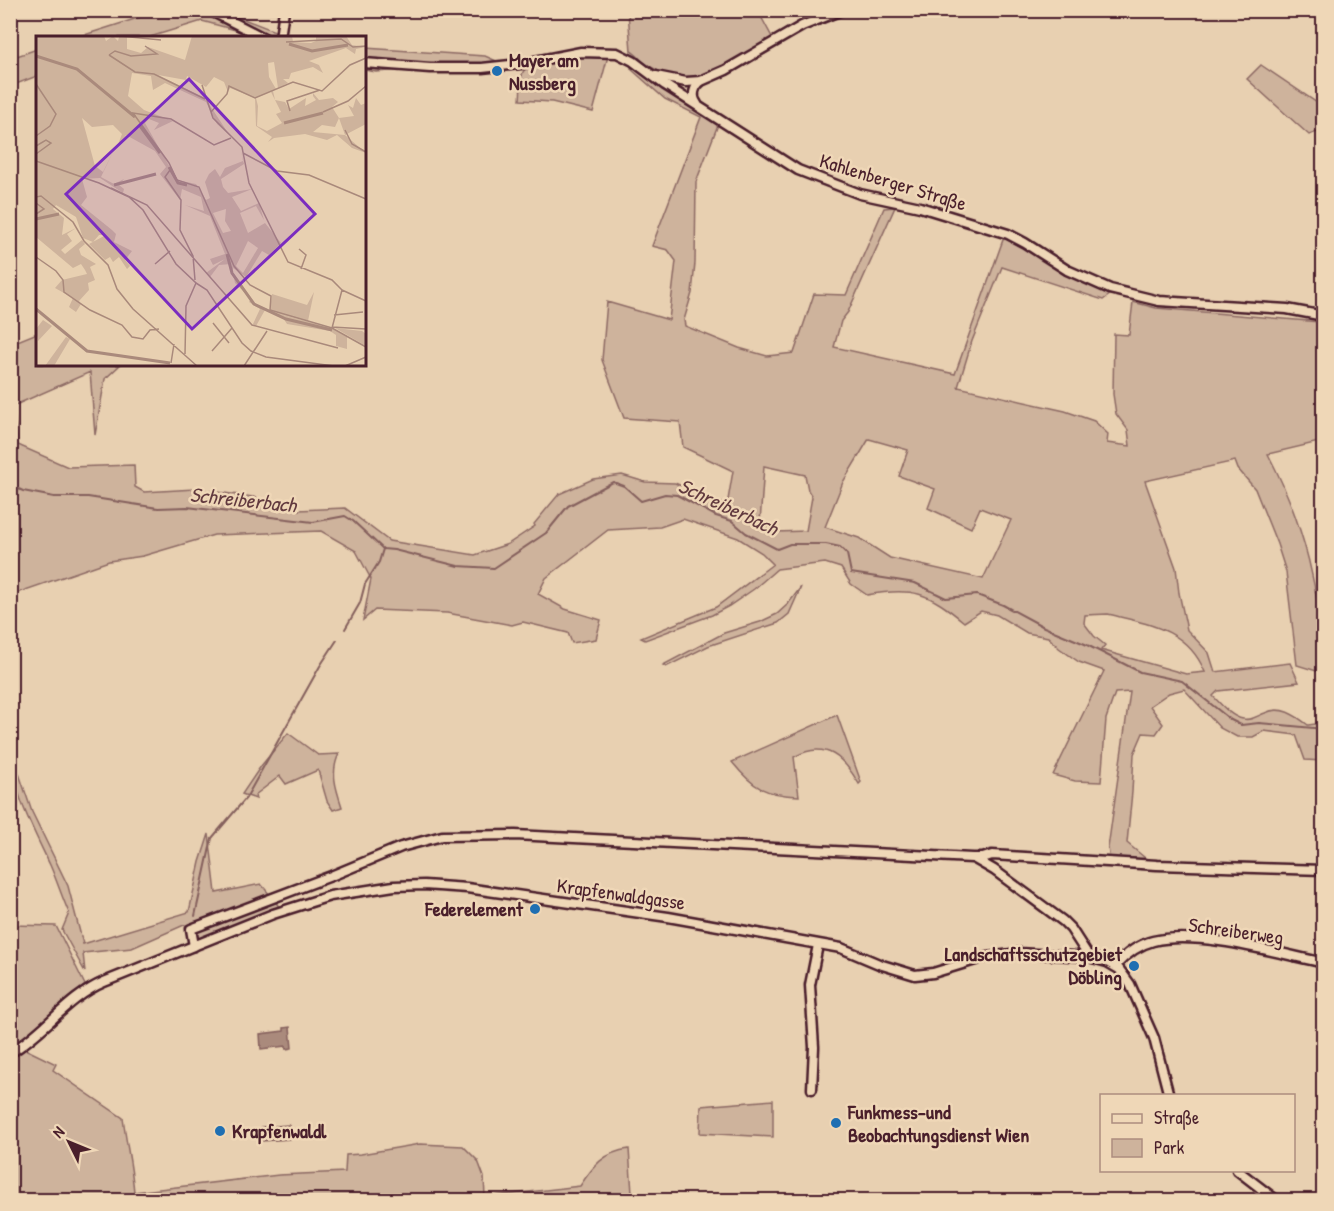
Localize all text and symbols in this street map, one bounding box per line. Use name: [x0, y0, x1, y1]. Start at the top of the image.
inset map: [36, 36, 366, 366]
place label: Mayer am Nussberg: [509, 46, 579, 97]
marker: Mayer am Nussberg: [490, 64, 504, 78]
street label: Kahlenberger Straße: [816, 146, 970, 217]
water label: Schreiberbach: [674, 471, 784, 543]
water label: Schreiberbach: [188, 480, 299, 520]
street label: Krapfenwaldgasse: [555, 871, 687, 916]
place label: Federelement: [424, 895, 524, 922]
marker: Federelement: [528, 902, 542, 916]
street label: Schreiberweg: [1187, 910, 1285, 951]
place label: Landschaftsschutzgebiet Döbling: [945, 940, 1123, 991]
marker: Landschaftsschutzgebiet Döbling: [1127, 959, 1141, 973]
legend: [1100, 1094, 1295, 1172]
place label: Funkmess-und Beobachtungsdienst Wien: [847, 1098, 1029, 1149]
text: Straße: [1154, 1105, 1199, 1130]
north arrow: [39, 1112, 99, 1172]
marker: Funkmess-und Beobachtungsdienst Wien: [829, 1116, 843, 1130]
place label: Krapfenwaldl: [232, 1117, 327, 1145]
text: N: [47, 1121, 69, 1142]
marker: Krapfenwaldl: [213, 1124, 227, 1138]
text: Park: [1154, 1135, 1185, 1160]

